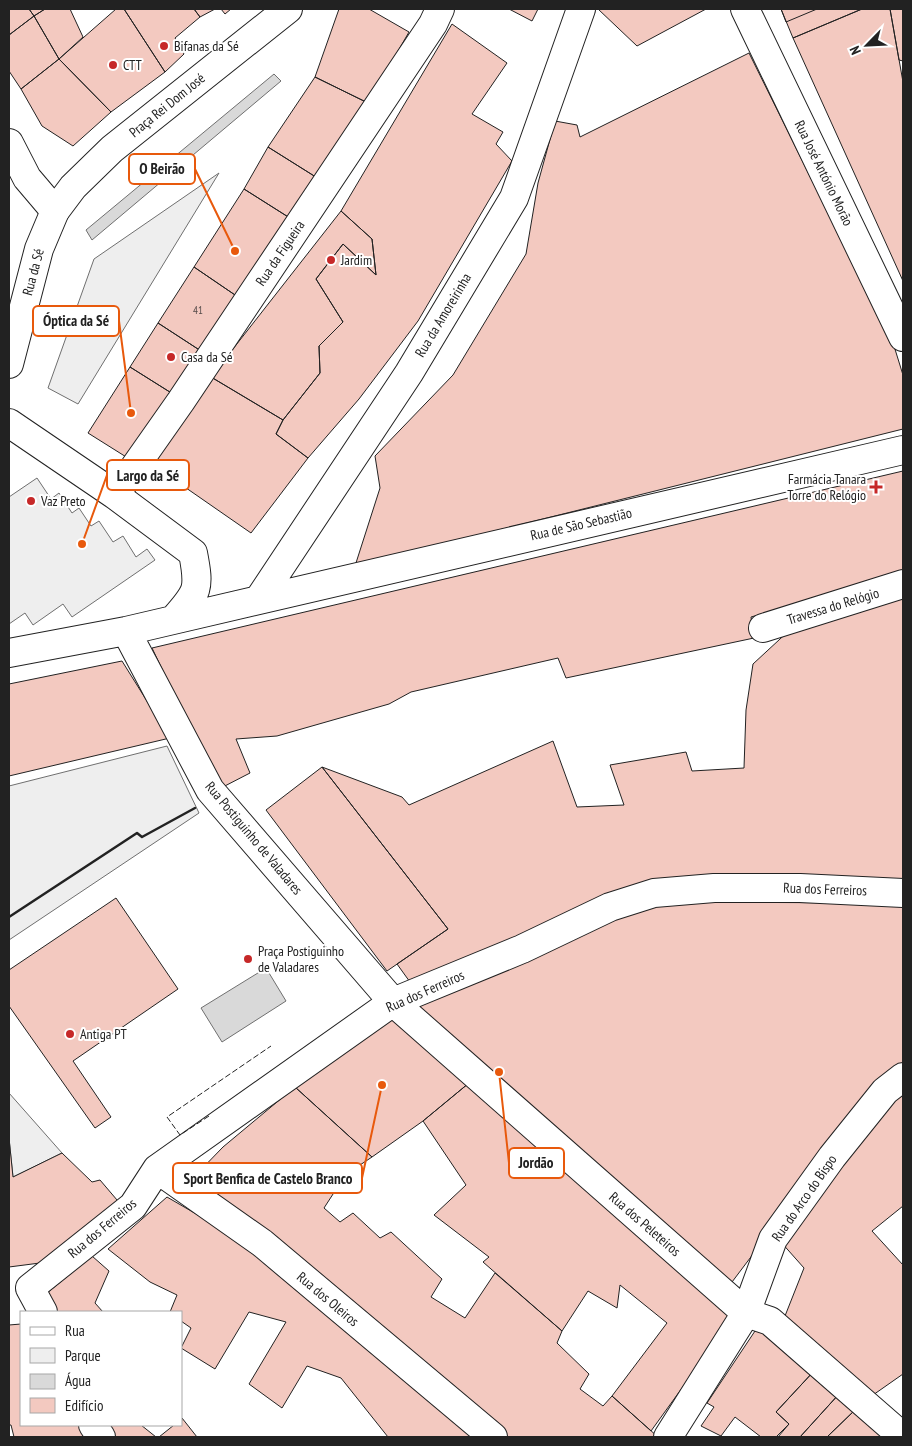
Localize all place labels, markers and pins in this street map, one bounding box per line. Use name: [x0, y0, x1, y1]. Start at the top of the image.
place label: Bifanas da Sé: [174, 37, 239, 55]
marker: Bifanas da Sé: [158, 40, 170, 52]
place label: CTT: [123, 56, 143, 74]
marker: CTT: [107, 59, 119, 71]
callout: O Beirão: [129, 154, 195, 184]
place label: Jardim: [340, 251, 372, 269]
marker: Jardim: [325, 254, 337, 266]
callout: Óptica da Sé: [33, 306, 119, 336]
place label: Casa da Sé: [181, 348, 233, 366]
marker: Casa da Sé: [165, 351, 177, 363]
callout: Largo da Sé: [107, 460, 189, 490]
place label: Farmácia Tanara Torre do Relógio: [787, 470, 866, 504]
marker: Farmácia Tanara Torre do Relógio: [870, 481, 882, 493]
place label: Vaz Preto: [40, 492, 86, 510]
marker: Vaz Preto: [25, 495, 37, 507]
place label: Praça Postiguinho de Valadares: [258, 942, 344, 976]
marker: Praça Postiguinho de Valadares: [242, 953, 254, 965]
place label: Antiga PT: [80, 1025, 127, 1043]
marker: Antiga PT: [64, 1028, 76, 1040]
callout: Jordão: [509, 1148, 564, 1178]
callout: Sport Benfica de Castelo Branco: [173, 1163, 362, 1193]

